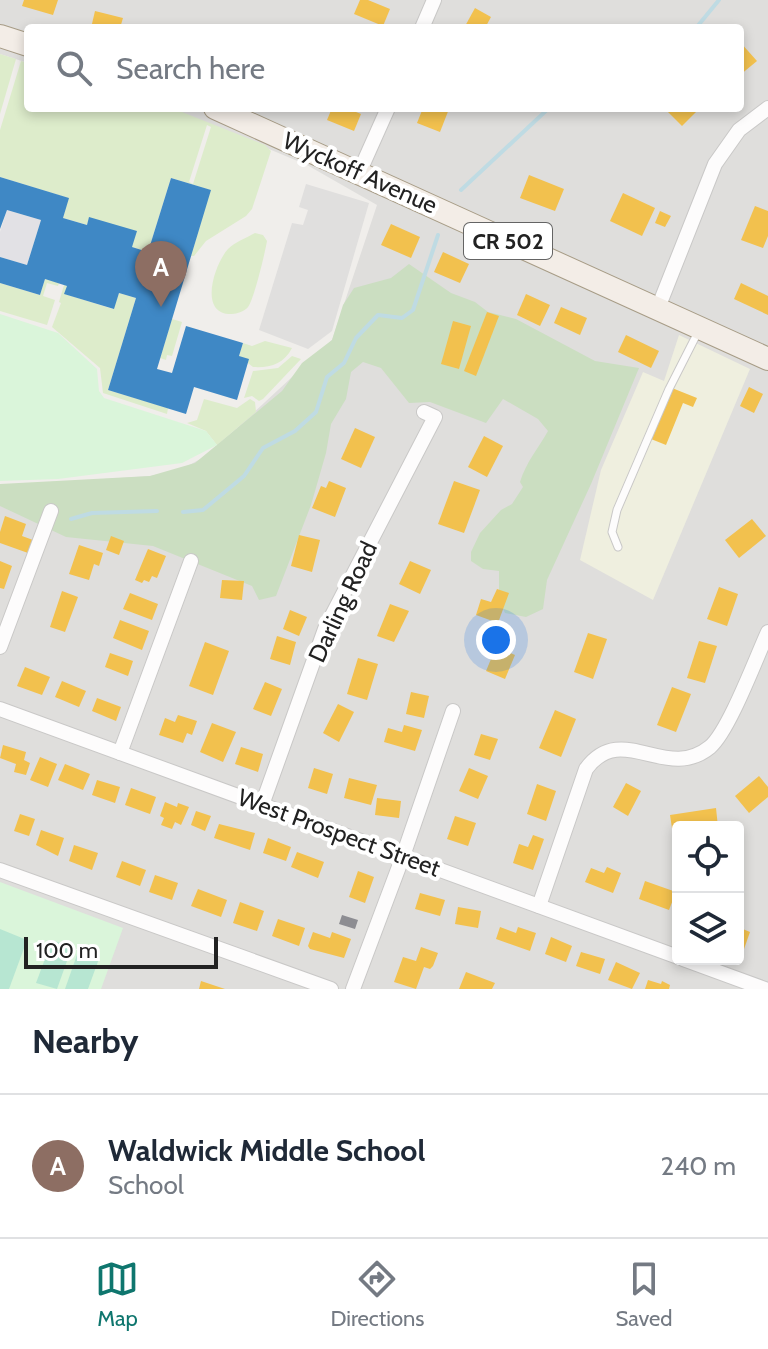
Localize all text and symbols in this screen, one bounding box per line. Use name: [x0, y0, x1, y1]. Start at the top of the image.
search box: [24, 24, 744, 112]
icon: search: [52, 46, 96, 90]
text: Search here: [116, 50, 265, 87]
street label: Wyckoff Avenue: [278, 126, 442, 220]
road number: CR 502: [464, 223, 552, 259]
pin: A: [135, 241, 187, 307]
street label: Darling Road: [302, 537, 383, 667]
your location: [476, 620, 516, 660]
street label: West Prospect Street: [234, 782, 444, 883]
map controls: [672, 821, 744, 965]
button: locate: [672, 821, 744, 893]
button: layers: [672, 893, 744, 965]
scale bar: [24, 933, 218, 969]
text: 100 m: [36, 937, 98, 964]
text: Nearby: [32, 1020, 139, 1062]
text: Waldwick Middle School: [108, 1132, 425, 1169]
text: A: [50, 1150, 66, 1182]
text: 240 m: [661, 1150, 736, 1182]
text: School: [108, 1169, 184, 1201]
tab: Map: [95, 1257, 139, 1332]
tab: Directions: [330, 1257, 424, 1332]
tab: Saved: [615, 1257, 673, 1332]

